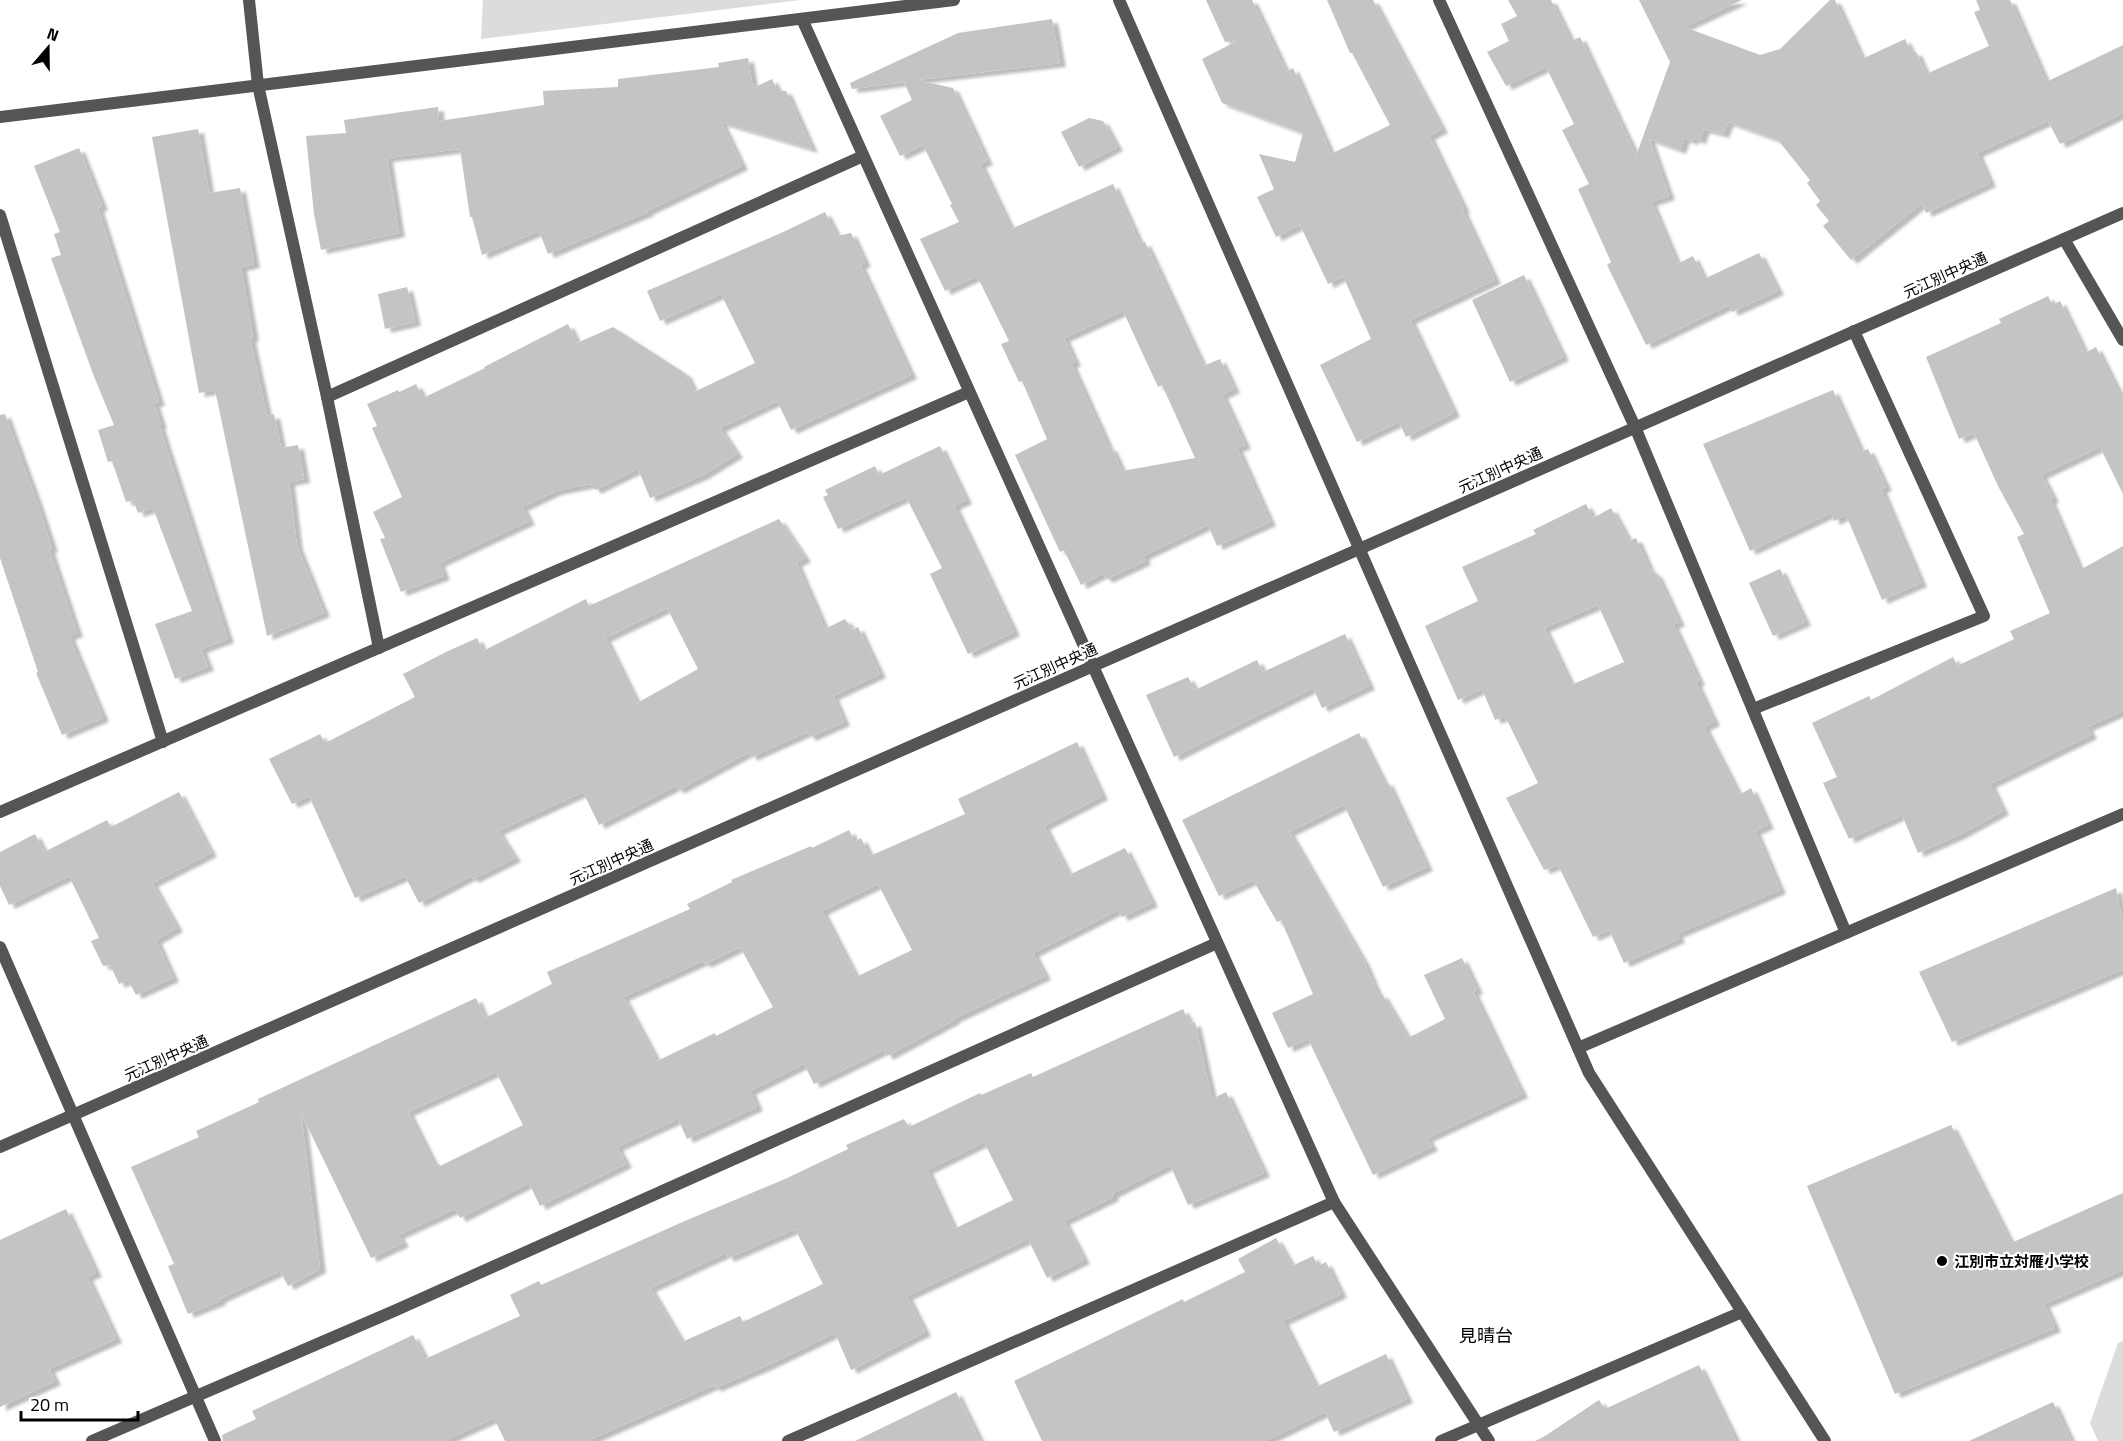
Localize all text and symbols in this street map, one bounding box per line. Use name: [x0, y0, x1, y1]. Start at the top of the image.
north arrow: [18, 18, 78, 78]
text: N: [44, 21, 62, 47]
street label: 元江別中央通: [1899, 246, 1991, 304]
street label: 元江別中央通: [1454, 441, 1546, 499]
street label: 元江別中央通: [1009, 637, 1101, 695]
street label: 元江別中央通: [565, 833, 657, 891]
street label: 元江別中央通: [120, 1029, 212, 1087]
place label: 江別市立対雁小学校: [1954, 1250, 2089, 1273]
marker: 江別市立対雁小学校: [1935, 1254, 1949, 1268]
district label: 見晴台: [1459, 1322, 1513, 1349]
scale bar: [21, 1384, 138, 1422]
text: 20 m: [30, 1391, 69, 1418]

